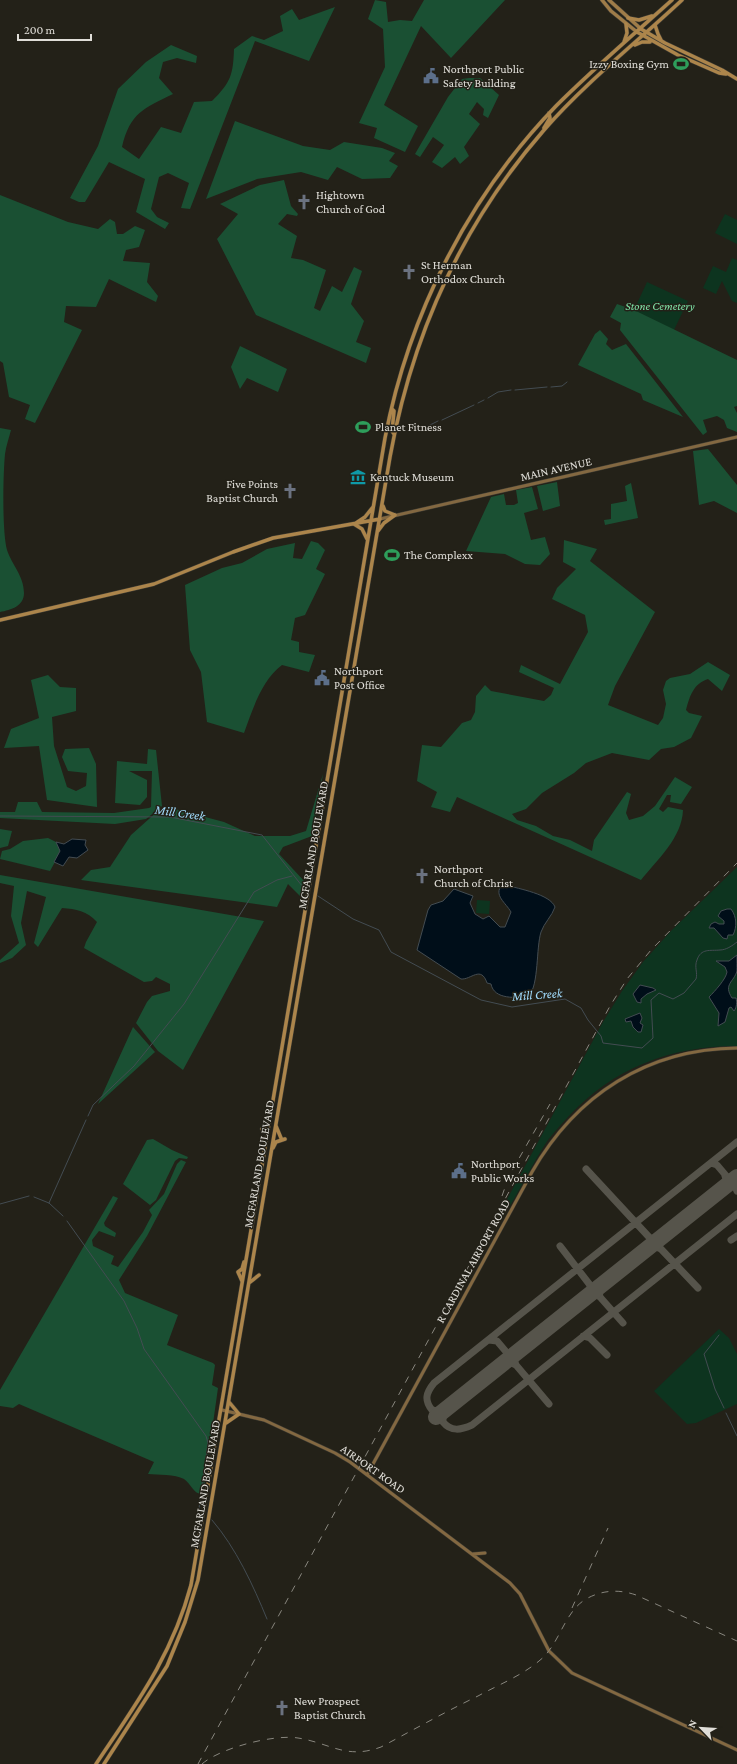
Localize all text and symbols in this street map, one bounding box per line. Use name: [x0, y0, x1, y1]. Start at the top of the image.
scale bar: [18, 16, 91, 42]
text: 200 m: [24, 23, 56, 37]
sports icon: Izzy Boxing Gym: [672, 55, 690, 73]
place label: Izzy Boxing Gym: [589, 57, 669, 71]
place label: Northport Public Safety Building: [443, 62, 524, 90]
public building icon: Northport Public Safety Building: [422, 67, 440, 85]
place label: Hightown Church of God: [316, 188, 386, 216]
church icon: Hightown Church of God: [295, 193, 313, 211]
place label: St Herman Orthodox Church: [421, 258, 506, 286]
church icon: St Herman Orthodox Church: [400, 263, 418, 281]
park label: Stone Cemetery: [625, 299, 695, 313]
sports icon: Planet Fitness: [354, 418, 372, 436]
place label: Planet Fitness: [375, 420, 442, 434]
street label: MAIN AVENUE: [519, 454, 593, 484]
museum icon: Kentuck Museum: [349, 468, 367, 486]
place label: Kentuck Museum: [370, 470, 454, 484]
place label: Five Points Baptist Church: [206, 477, 279, 505]
church icon: Five Points Baptist Church: [281, 482, 299, 500]
sports icon: The Complexx: [383, 546, 401, 564]
place label: The Complexx: [404, 548, 473, 562]
place label: Northport Post Office: [334, 664, 385, 692]
public building icon: Northport Post Office: [313, 669, 331, 687]
street label: MCFARLAND BOULEVARD: [295, 780, 331, 910]
water label: Mill Creek: [153, 801, 207, 824]
place label: Northport Church of Christ: [434, 862, 514, 890]
church icon: Northport Church of Christ: [413, 867, 431, 885]
water label: Mill Creek: [510, 985, 564, 1004]
street label: MCFARLAND BOULEVARD: [241, 1099, 277, 1229]
place label: Northport Public Works: [471, 1157, 534, 1185]
public building icon: Northport Public Works: [450, 1162, 468, 1180]
street label: R CARDINAL AIRPORT ROAD: [433, 1197, 513, 1325]
street label: MCFARLAND BOULEVARD: [187, 1419, 223, 1549]
street label: AIRPORT ROAD: [338, 1442, 408, 1496]
place label: New Prospect Baptist Church: [294, 1694, 366, 1722]
church icon: New Prospect Baptist Church: [273, 1699, 291, 1717]
north arrow: [681, 1708, 721, 1748]
text: N: [685, 1717, 699, 1730]

